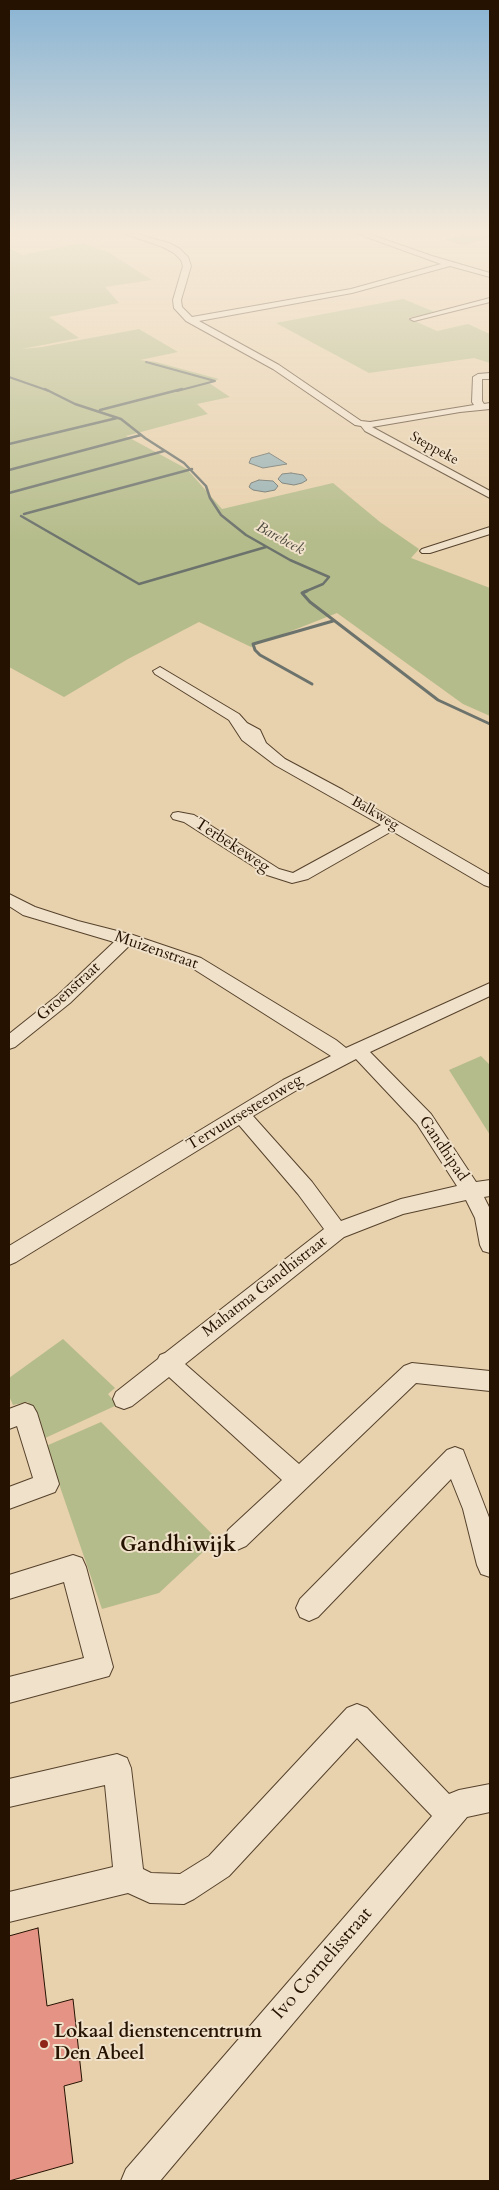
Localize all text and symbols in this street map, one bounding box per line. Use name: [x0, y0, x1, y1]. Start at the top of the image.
street label: Steppeke: [407, 429, 461, 469]
water label: Barebeek: [253, 518, 307, 560]
street label: Balkweg: [348, 794, 402, 834]
street label: Terbekeweg: [191, 815, 273, 877]
street label: Muizenstraat: [112, 928, 200, 974]
street label: Groenstraat: [33, 959, 105, 1025]
street label: Tervuursesteenweg: [183, 1071, 307, 1155]
street label: Gandhipad: [414, 1113, 472, 1185]
street label: Mahatma Gandhistraat: [199, 1232, 331, 1342]
district label: Gandhiwijk: [120, 1533, 236, 1559]
street label: Ivo Cornelisstraat: [268, 1903, 378, 2025]
place label: Lokaal dienstencentrum Den Abeel: [54, 2022, 262, 2066]
marker: Lokaal dienstencentrum Den Abeel: [38, 2038, 50, 2050]

